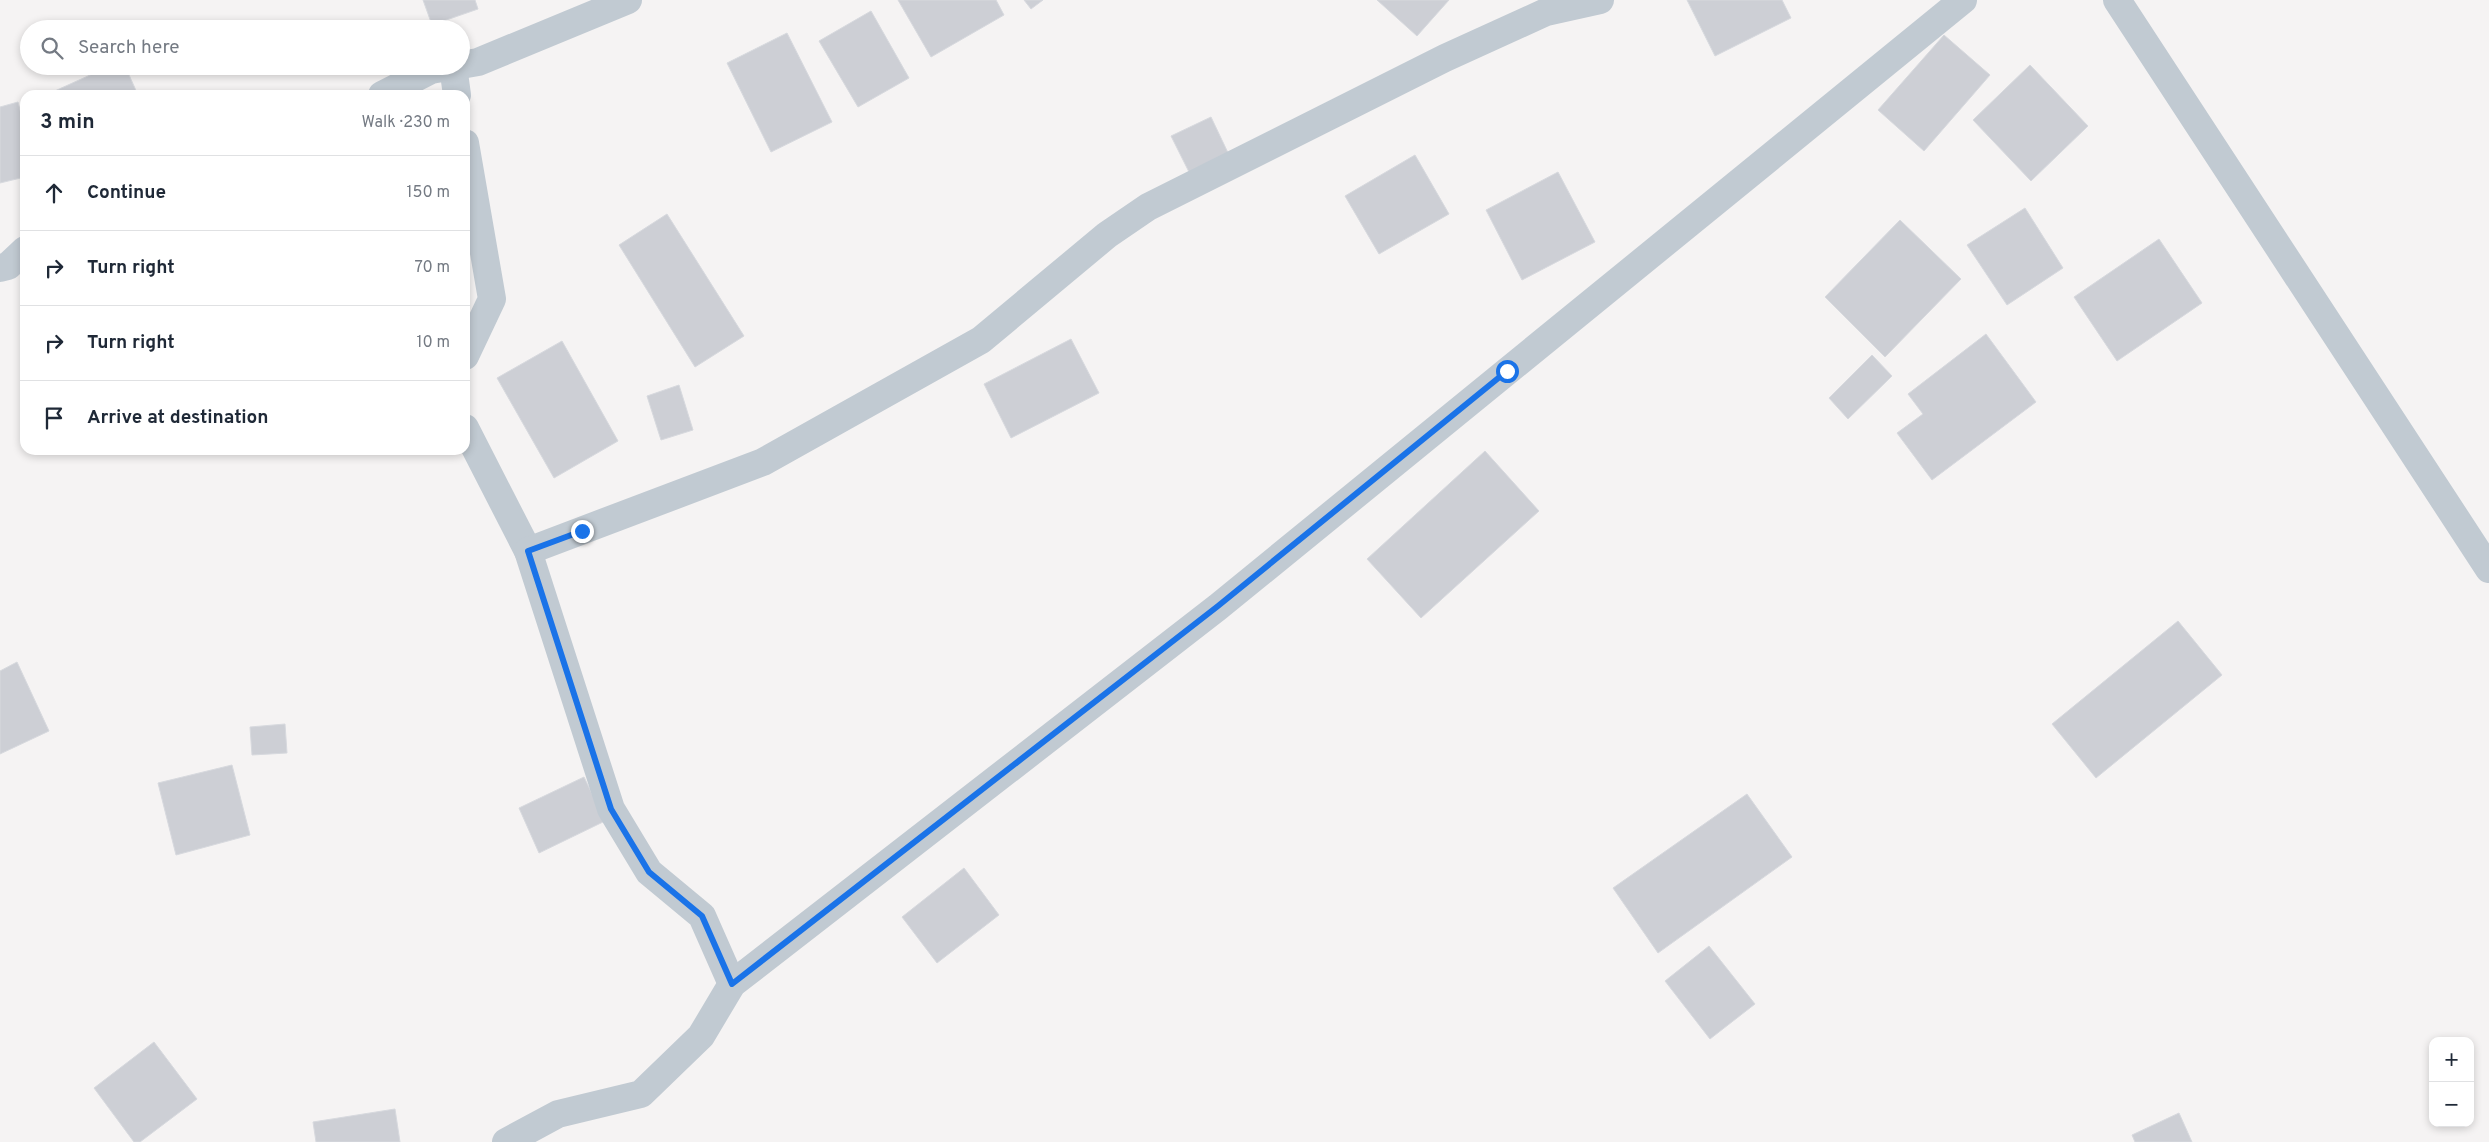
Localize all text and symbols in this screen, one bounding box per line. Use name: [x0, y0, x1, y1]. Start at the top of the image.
search box: [20, 20, 470, 75]
icon: search: [38, 34, 66, 62]
text: Search here: [78, 36, 180, 60]
text: 3 min: [40, 109, 95, 136]
text: Walk · 230 m: [361, 113, 450, 133]
icon: ahead: [40, 179, 68, 207]
text: Continue: [87, 181, 166, 205]
text: 150 m: [407, 183, 450, 203]
icon: right: [40, 254, 68, 282]
text: Turn right: [87, 256, 175, 280]
text: 70 m: [415, 258, 450, 278]
icon: right: [40, 329, 68, 357]
text: Turn right: [87, 331, 175, 355]
text: 10 m: [416, 333, 450, 353]
route start: [1496, 360, 1519, 383]
icon: arrive: [40, 404, 68, 432]
text: Arrive at destination: [87, 406, 268, 430]
route end: [571, 520, 594, 543]
map controls: [2429, 1037, 2474, 1127]
button: +: [2429, 1037, 2474, 1082]
button: −: [2429, 1082, 2474, 1127]

